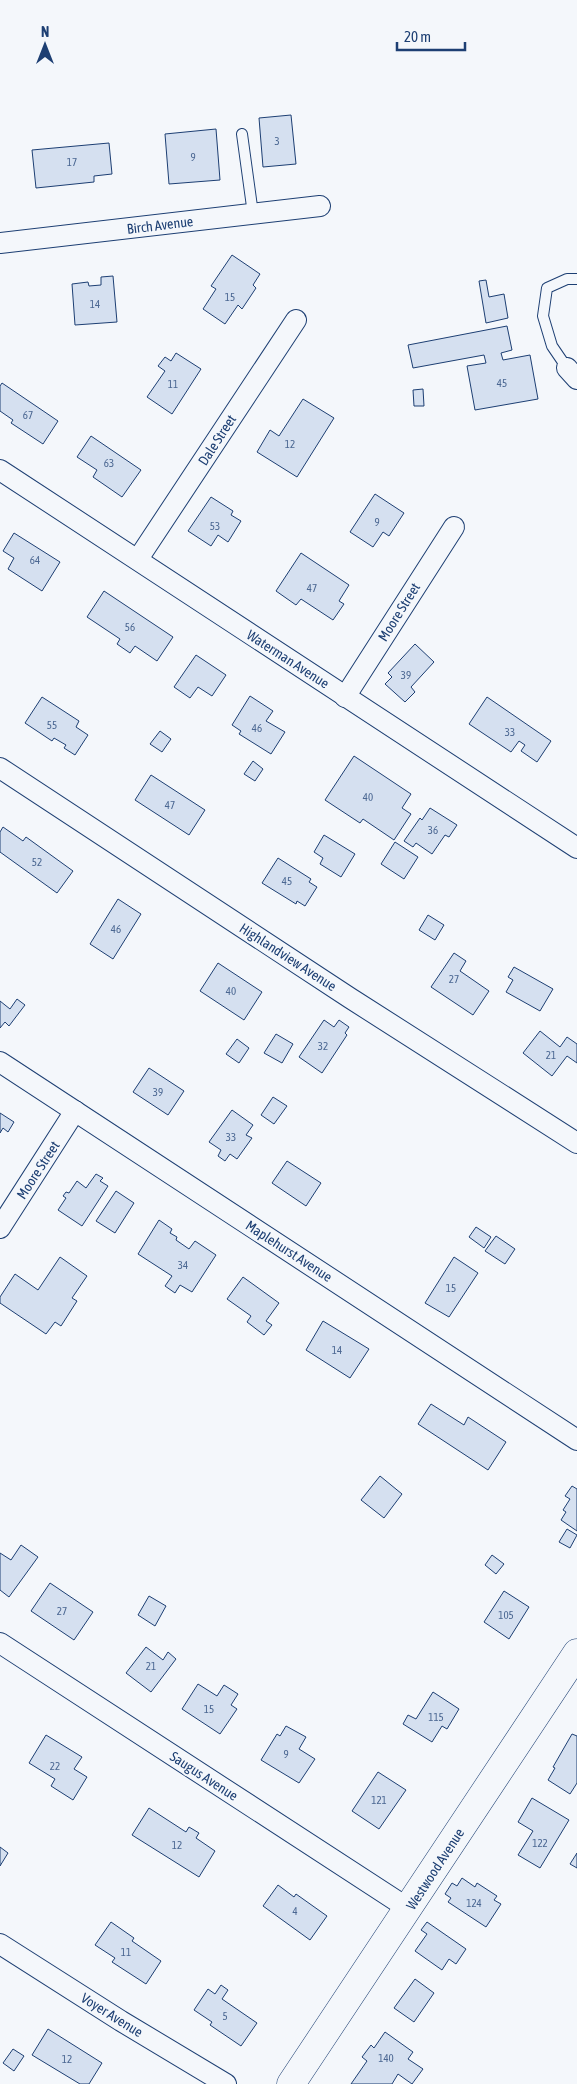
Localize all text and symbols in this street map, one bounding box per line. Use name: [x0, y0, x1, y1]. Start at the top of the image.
north arrow: [20, 20, 70, 70]
scale bar: [397, 20, 464, 52]
text: N: [41, 24, 49, 40]
text: 20 m: [404, 28, 431, 45]
house number: 3: [274, 135, 280, 147]
house number: 9: [190, 151, 196, 163]
house number: 17: [67, 156, 77, 168]
street label: Birch Avenue: [126, 213, 194, 237]
house number: 15: [225, 291, 235, 303]
house number: 14: [90, 298, 100, 310]
house number: 45: [497, 377, 507, 389]
house number: 11: [168, 378, 178, 390]
house number: 67: [23, 409, 33, 421]
street label: Dale Street: [195, 412, 239, 468]
house number: 12: [285, 438, 295, 450]
house number: 63: [104, 457, 114, 469]
house number: 9: [374, 516, 380, 528]
house number: 53: [210, 520, 220, 532]
house number: 64: [30, 554, 40, 566]
street label: Moore Street: [375, 580, 423, 644]
house number: 47: [307, 582, 317, 594]
house number: 56: [125, 621, 135, 633]
street label: Waterman Avenue: [244, 627, 332, 691]
house number: 39: [401, 669, 411, 681]
house number: 55: [47, 719, 57, 731]
house number: 46: [252, 722, 262, 734]
house number: 33: [505, 726, 515, 738]
house number: 40: [363, 791, 373, 803]
house number: 47: [165, 799, 175, 811]
house number: 36: [428, 824, 438, 836]
house number: 52: [32, 856, 42, 868]
house number: 45: [282, 875, 292, 887]
street label: Highlandview Avenue: [237, 920, 339, 994]
house number: 46: [111, 923, 121, 935]
house number: 27: [449, 973, 459, 985]
house number: 40: [226, 985, 236, 997]
house number: 32: [318, 1040, 328, 1052]
house number: 21: [546, 1049, 556, 1061]
house number: 39: [153, 1086, 163, 1098]
house number: 33: [226, 1131, 236, 1143]
street label: Moore Street: [13, 1138, 63, 1202]
street label: Maplehurst Avenue: [243, 1217, 335, 1285]
house number: 34: [178, 1259, 188, 1271]
house number: 15: [446, 1282, 456, 1294]
house number: 14: [332, 1344, 342, 1356]
house number: 27: [57, 1605, 67, 1617]
house number: 105: [498, 1609, 514, 1621]
house number: 21: [146, 1660, 156, 1672]
house number: 15: [204, 1703, 214, 1715]
house number: 115: [428, 1711, 444, 1723]
street label: Saugus Avenue: [167, 1748, 241, 1804]
house number: 9: [283, 1748, 289, 1760]
house number: 22: [50, 1760, 60, 1772]
house number: 121: [371, 1794, 387, 1806]
street label: Westwood Avenue: [403, 1825, 467, 1913]
house number: 122: [532, 1837, 548, 1849]
house number: 12: [172, 1839, 182, 1851]
house number: 124: [466, 1897, 482, 1909]
house number: 4: [292, 1905, 298, 1917]
house number: 11: [121, 1946, 131, 1958]
street label: Voyer Avenue: [78, 1990, 146, 2040]
house number: 5: [222, 2010, 228, 2022]
house number: 140: [378, 2052, 394, 2064]
house number: 12: [62, 2053, 72, 2065]

